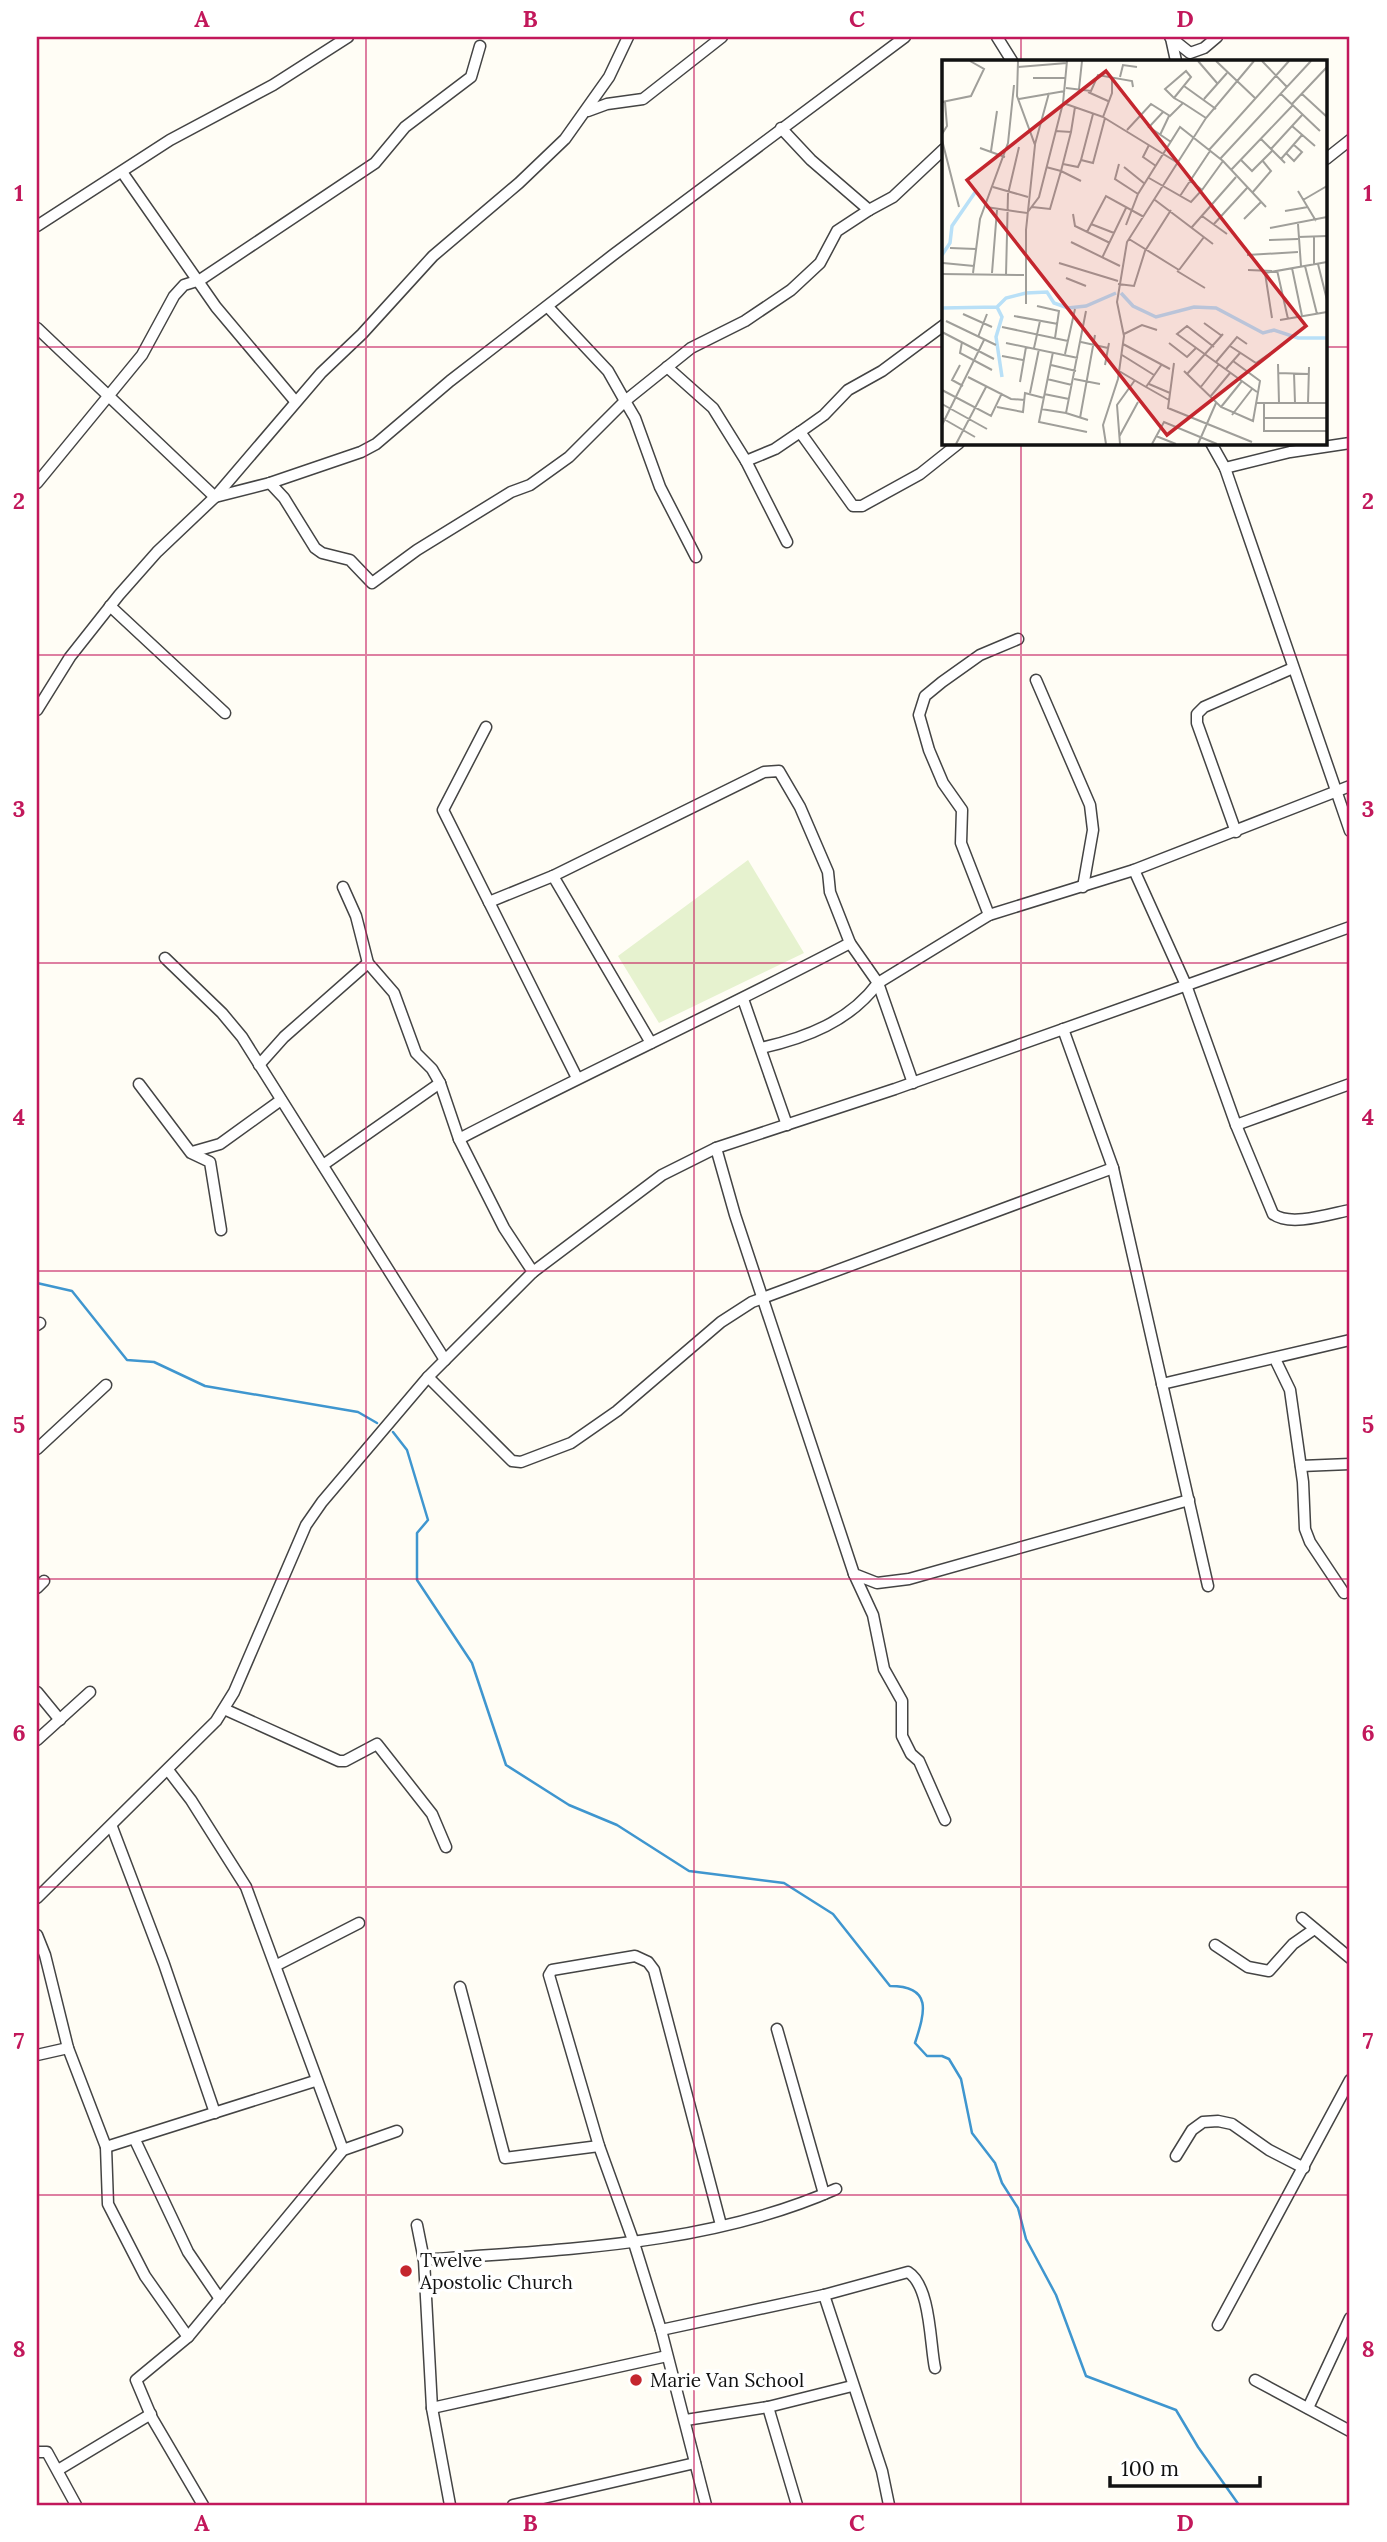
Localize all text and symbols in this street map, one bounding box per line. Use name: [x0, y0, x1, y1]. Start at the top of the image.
text: A: [194, 4, 210, 33]
text: B: [522, 4, 538, 33]
text: C: [849, 4, 865, 33]
text: D: [1176, 4, 1194, 33]
inset map: [942, 60, 1328, 444]
text: 1: [14, 178, 24, 207]
text: 1: [1363, 178, 1373, 207]
text: 2: [13, 486, 25, 515]
text: 2: [1362, 486, 1374, 515]
text: 3: [13, 794, 25, 823]
text: 3: [1362, 794, 1374, 823]
text: 4: [13, 1102, 25, 1131]
text: 4: [1362, 1102, 1374, 1131]
text: 5: [13, 1410, 25, 1439]
text: 5: [1362, 1410, 1374, 1439]
text: 6: [12, 1718, 26, 1747]
text: 6: [1361, 1718, 1375, 1747]
text: 7: [14, 2026, 25, 2055]
text: 7: [1363, 2026, 1374, 2055]
place label: Twelve Apostolic Church: [419, 2248, 573, 2294]
marker: Twelve Apostolic Church: [398, 2263, 414, 2279]
text: 8: [12, 2334, 26, 2363]
text: 8: [1361, 2334, 1375, 2363]
place label: Marie Van School: [650, 2368, 804, 2392]
marker: Marie Van School: [628, 2372, 644, 2388]
scale bar: [1110, 2444, 1261, 2488]
text: 100 m: [1121, 2455, 1179, 2482]
text: A: [194, 2508, 210, 2537]
text: B: [522, 2508, 538, 2537]
text: C: [849, 2508, 865, 2537]
text: D: [1176, 2508, 1194, 2537]

